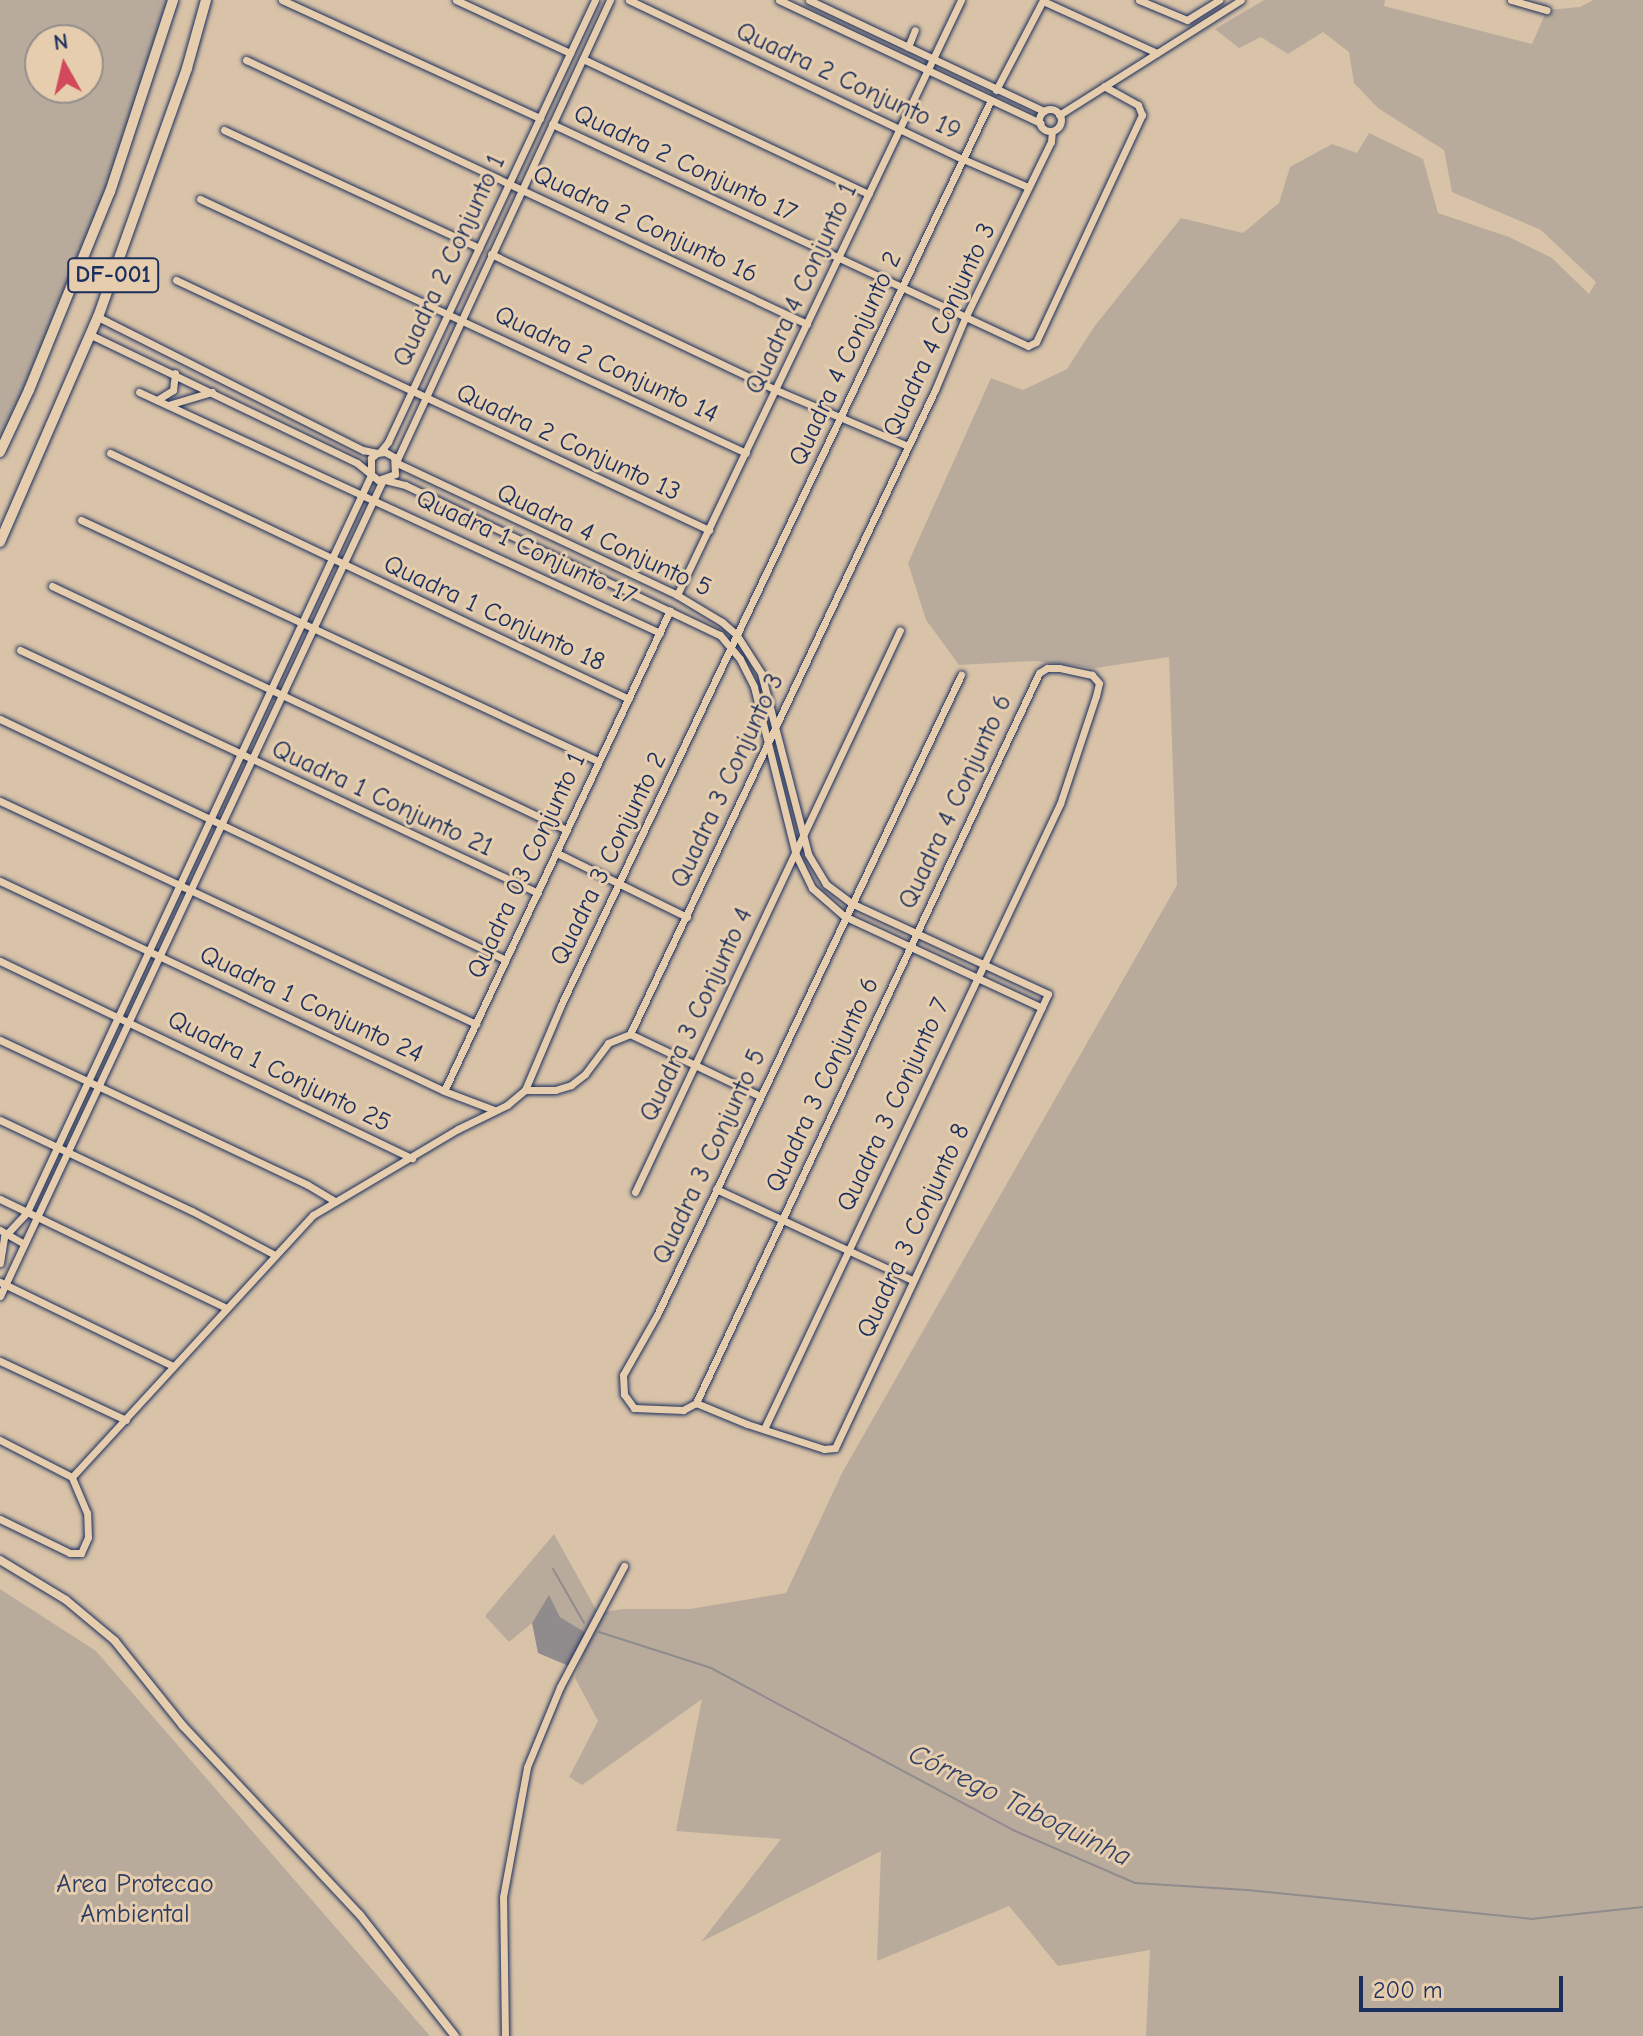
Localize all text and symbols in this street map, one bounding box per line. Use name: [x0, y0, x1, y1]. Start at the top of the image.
street label: Quadra 2 Conjunto 19: [731, 16, 965, 148]
north arrow: [24, 24, 104, 104]
text: N: [52, 28, 70, 56]
street label: Quadra 2 Conjunto 17: [568, 99, 802, 229]
street label: Quadra 2 Conjunto 1: [387, 150, 513, 372]
street label: Quadra 2 Conjunto 16: [528, 159, 762, 291]
street label: Quadra 4 Conjunto 1: [739, 178, 865, 400]
street label: Quadra 4 Conjunto 3: [877, 218, 1003, 442]
street label: Quadra 4 Conjunto 2: [783, 247, 909, 471]
road number: DF-001: [67, 255, 159, 295]
street label: Quadra 2 Conjunto 14: [489, 300, 723, 430]
street label: Quadra 2 Conjunto 13: [451, 377, 685, 509]
street label: Quadra 4 Conjunto 5: [492, 478, 716, 604]
street label: Quadra 1 Conjunto 17: [411, 483, 641, 613]
street label: Quadra 1 Conjunto 18: [378, 549, 610, 679]
street label: Quadra 3 Conjunto 3: [665, 669, 791, 893]
street label: Quadra 4 Conjunto 6: [893, 690, 1019, 914]
street label: Quadra 1 Conjunto 21: [266, 734, 498, 864]
street label: Quadra 3 Conjunto 2: [544, 747, 674, 971]
street label: Quadra 03 Conjunto 1: [461, 748, 593, 984]
street label: Quadra 3 Conjunto 4: [634, 903, 760, 1127]
street label: Quadra 1 Conjunto 24: [194, 940, 428, 1070]
street label: Quadra 3 Conjunto 6: [759, 972, 887, 1198]
street label: Quadra 3 Conjunto 7: [831, 993, 957, 1217]
street label: Quadra 1 Conjunto 25: [162, 1004, 396, 1140]
street label: Quadra 3 Conjunto 5: [646, 1044, 774, 1270]
street label: Quadra 3 Conjunto 8: [851, 1119, 977, 1343]
water label: Córrego Taboquinha: [903, 1737, 1137, 1873]
park label: Area Protecao Ambiental: [56, 1869, 214, 1930]
scale bar: [1363, 1960, 1567, 2010]
text: 200 m: [1373, 1976, 1443, 2004]

